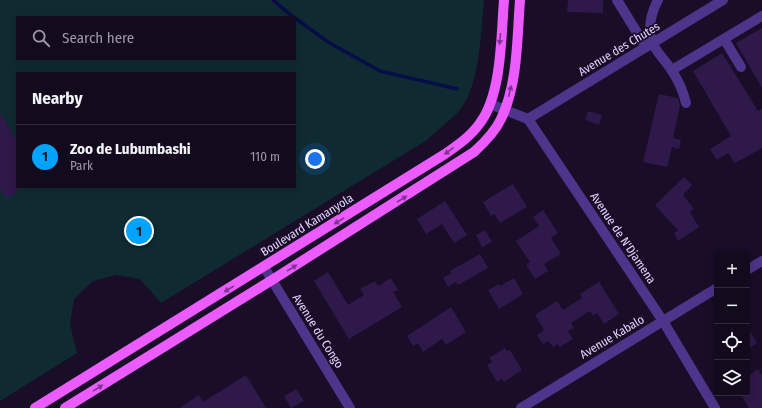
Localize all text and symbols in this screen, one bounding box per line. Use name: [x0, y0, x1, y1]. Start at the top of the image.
search box: [16, 16, 296, 60]
street label: Avenue des Chutes: [576, 19, 662, 79]
icon: search: [30, 27, 52, 49]
text: Search here: [62, 29, 134, 47]
one-way arrow: [497, 33, 504, 45]
one-way arrow: [507, 85, 513, 97]
text: Nearby: [32, 88, 83, 109]
text: Zoo de Lubumbashi: [70, 140, 191, 158]
one-way arrow: [444, 147, 454, 155]
text: 1: [42, 149, 48, 164]
text: 110 m: [250, 149, 280, 164]
your location: [305, 149, 325, 169]
text: Park: [70, 158, 93, 173]
street label: Avenue de N'Djamena: [587, 190, 659, 286]
street label: Boulevard Kamanyola: [258, 191, 356, 259]
one-way arrow: [396, 195, 408, 202]
pin: 1: [126, 216, 152, 246]
one-way arrow: [333, 217, 345, 224]
map controls: [714, 252, 750, 396]
button: +: [714, 252, 750, 288]
one-way arrow: [286, 264, 298, 271]
one-way arrow: [224, 285, 234, 293]
button: −: [714, 288, 750, 324]
street label: Avenue du Congo: [290, 291, 346, 371]
street label: Avenue Kabalo: [577, 312, 647, 362]
button: locate: [714, 324, 750, 360]
button: layers: [714, 360, 750, 396]
one-way arrow: [92, 384, 104, 391]

